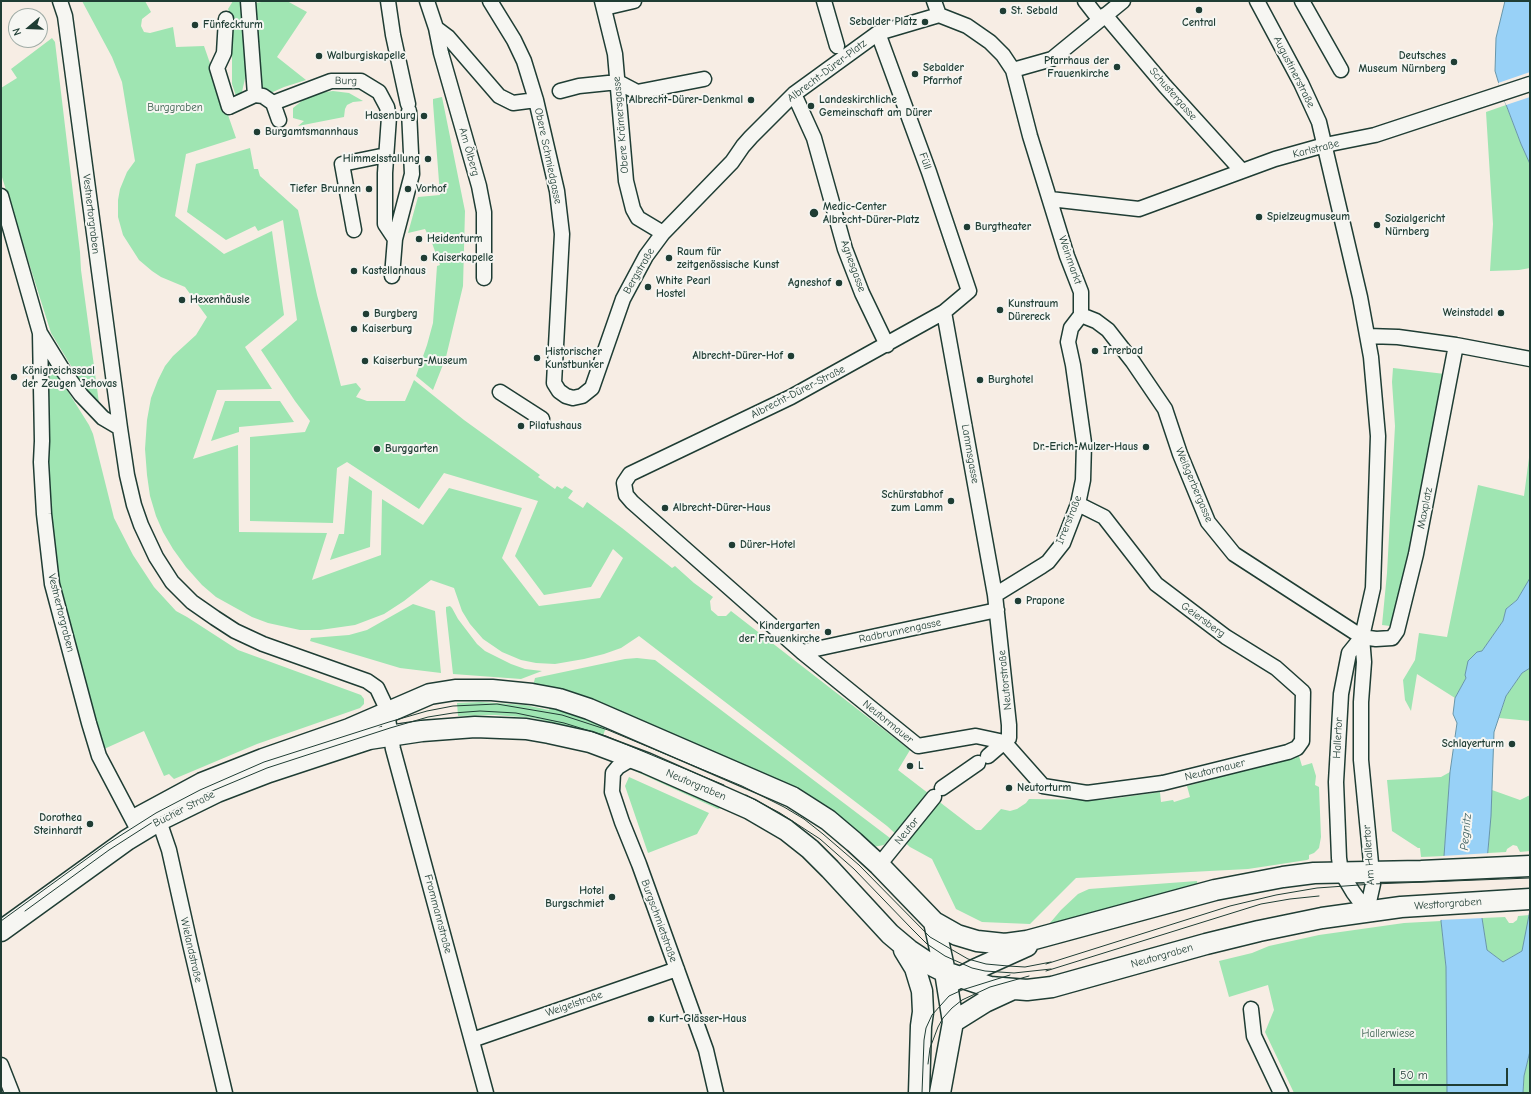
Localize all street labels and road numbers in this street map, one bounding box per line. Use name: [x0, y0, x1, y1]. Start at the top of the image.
street label: Augustinerstraße: [1270, 34, 1318, 110]
street label: Albrecht-Dürer-Platz: [785, 37, 869, 105]
street label: Schustergasse: [1146, 65, 1200, 123]
street label: Burg: [335, 74, 357, 88]
street label: Obere Krämersgasse: [610, 76, 632, 174]
street label: Obere Schmiedgasse: [531, 107, 565, 205]
street label: Am Ölberg: [456, 126, 482, 178]
street label: Karlstraße: [1291, 137, 1341, 161]
street label: Füll: [916, 151, 934, 171]
street label: Vestnertorgraben: [80, 173, 102, 255]
street label: Weinmarkt: [1056, 234, 1084, 286]
street label: Agnesgasse: [837, 238, 869, 294]
street label: Bergstraße: [621, 246, 657, 296]
street label: Albrecht-Dürer-Straße: [749, 363, 847, 421]
street label: Lammsgasse: [958, 423, 982, 485]
street label: Weißgerbergasse: [1172, 446, 1216, 524]
street label: Maxplatz: [1415, 486, 1435, 530]
street label: Irrerstraße: [1053, 494, 1085, 546]
street label: Vestnertorgraben: [45, 572, 77, 654]
street label: Geiersberg: [1178, 599, 1228, 641]
street label: Radbrunnengasse: [858, 616, 942, 646]
street label: Neutorstraße: [995, 649, 1015, 711]
street label: Neutormauer: [860, 697, 916, 747]
street label: Hallertor: [1330, 717, 1346, 759]
street label: Neutormauer: [1183, 756, 1247, 784]
street label: Neutorgraben: [664, 766, 728, 804]
street label: Bucher Straße: [151, 788, 217, 830]
street label: Neutor: [892, 815, 922, 847]
street label: Am Hallertor: [1360, 824, 1378, 886]
street label: Frommannstraße: [421, 873, 455, 955]
street label: Burgschmietstraße: [638, 878, 680, 964]
street label: Westtorgraben: [1414, 895, 1482, 913]
street label: Wielandstraße: [177, 916, 205, 984]
street label: Neutorgraben: [1129, 941, 1195, 971]
street label: Weigelstraße: [544, 988, 604, 1020]

